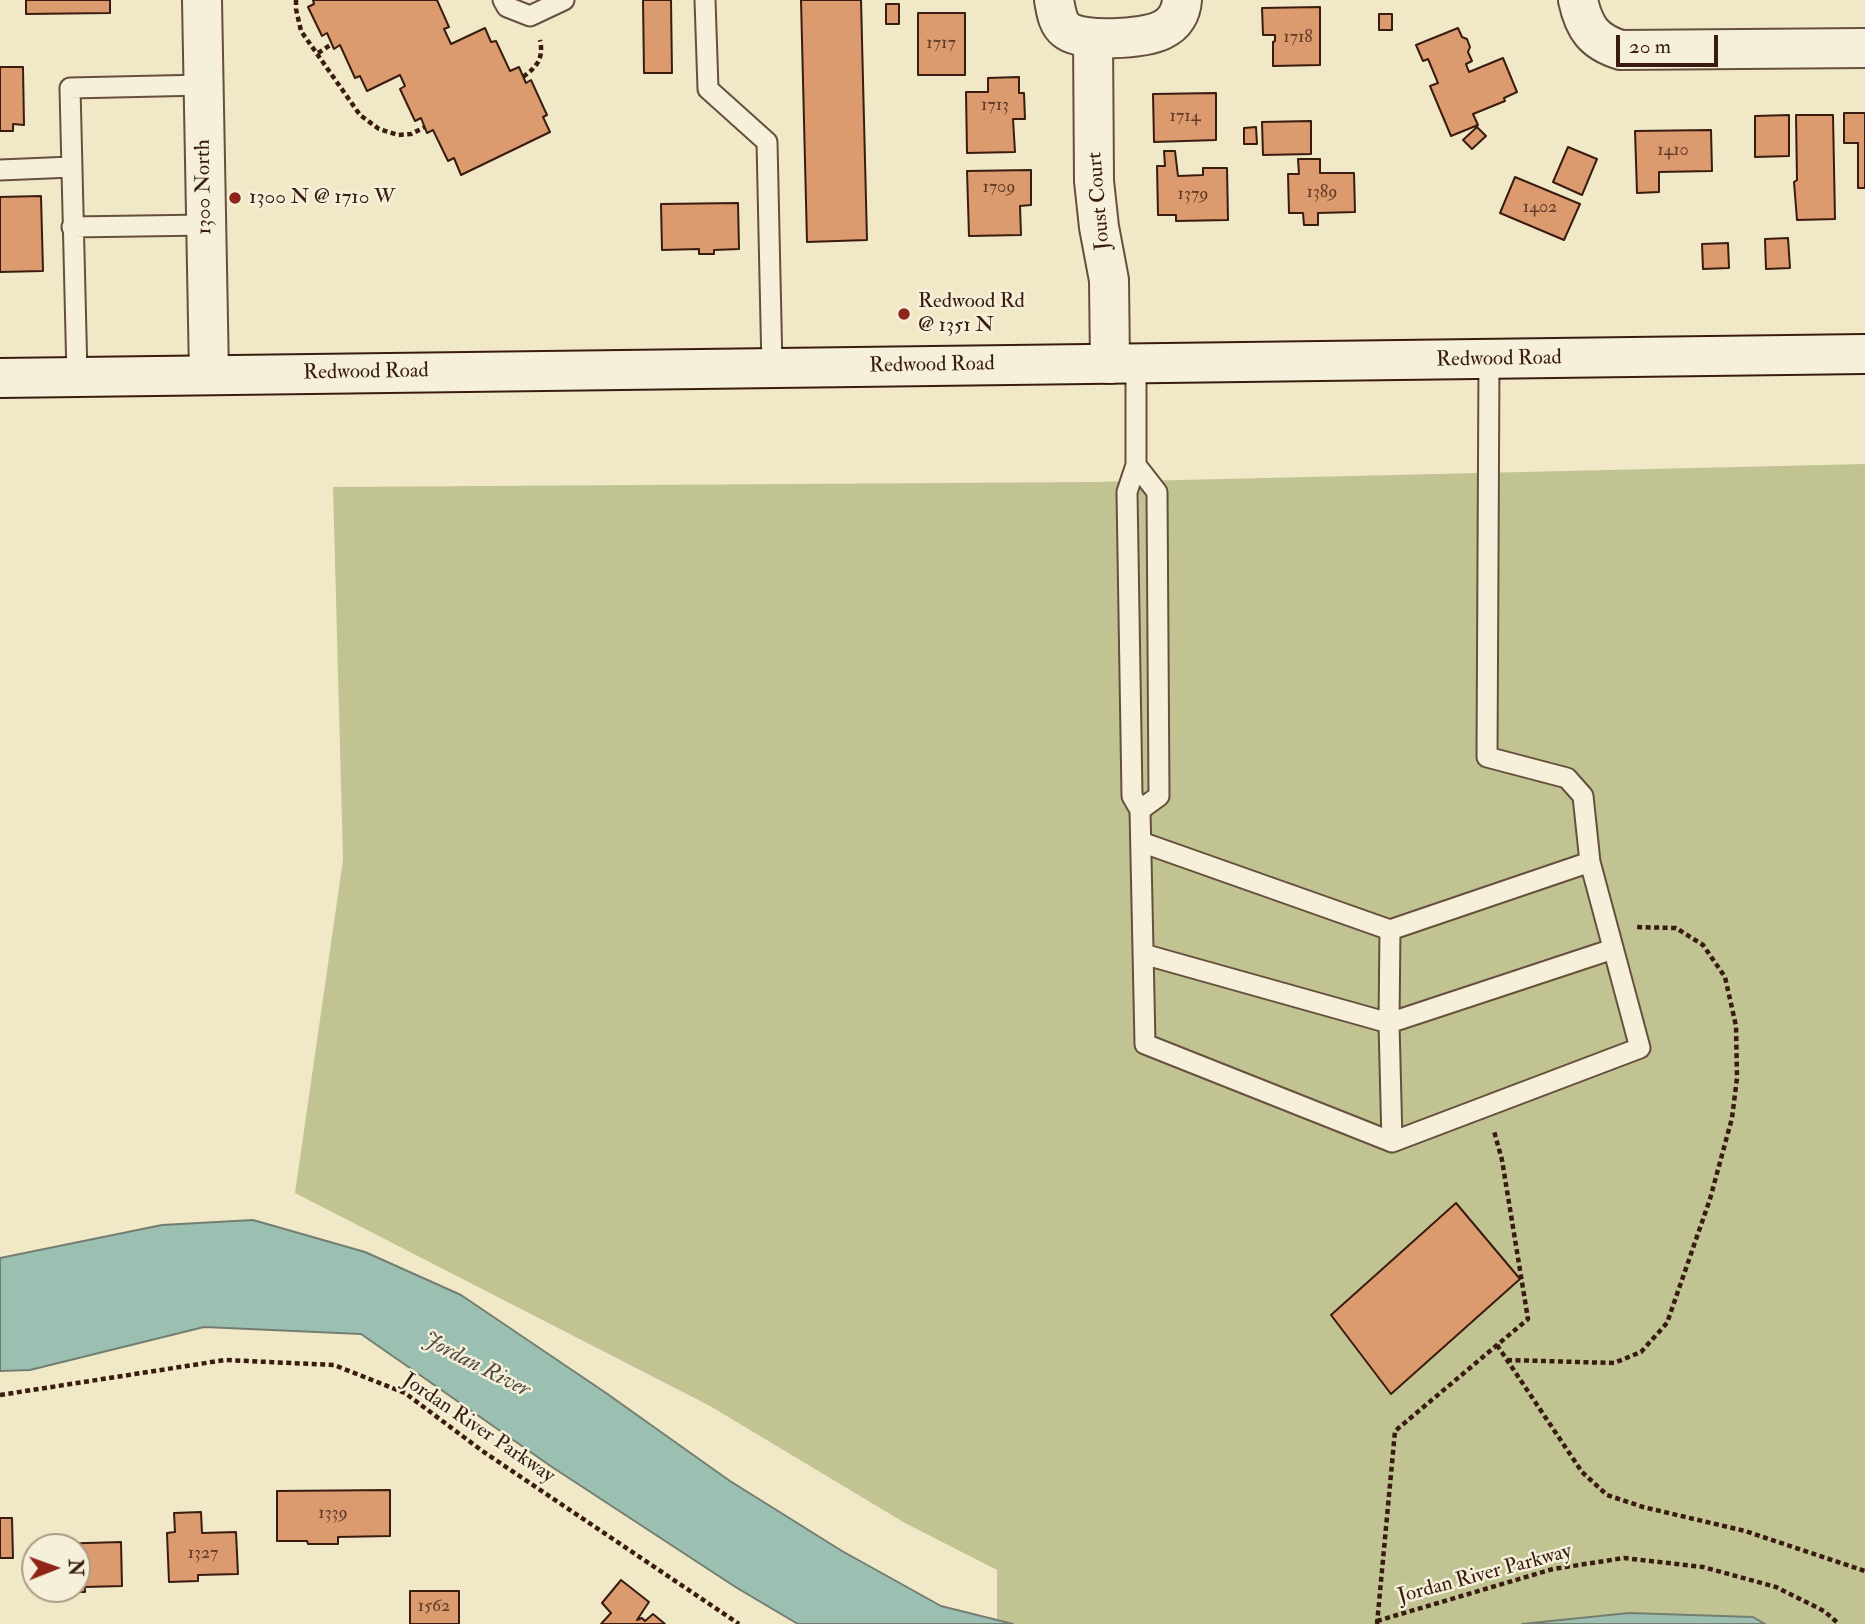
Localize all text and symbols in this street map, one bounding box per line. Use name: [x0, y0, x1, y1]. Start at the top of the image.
scale bar: [1620, 21, 1722, 65]
house number: 1718: [1283, 27, 1313, 49]
house number: 1717: [926, 33, 956, 55]
text: 20 m: [1629, 33, 1671, 60]
house number: 1713: [981, 95, 1009, 117]
house number: 1714: [1170, 106, 1200, 128]
street label: 1300 North: [192, 139, 218, 235]
house number: 1410: [1657, 140, 1689, 162]
street label: Joust Court: [1083, 151, 1117, 251]
house number: 1709: [982, 177, 1016, 199]
house number: 1389: [1307, 182, 1337, 204]
house number: 1379: [1178, 184, 1208, 206]
place label: 1300 N @ 1710 W: [249, 185, 395, 211]
marker: 1300 N @ 1710 W: [227, 190, 243, 206]
house number: 1402: [1523, 197, 1557, 219]
place label: Redwood Rd @ 1351 N: [918, 289, 1025, 339]
marker: Redwood Rd @ 1351 N: [896, 306, 912, 322]
street label: Redwood Road: [1436, 346, 1562, 374]
street label: Redwood Road: [869, 352, 995, 380]
street label: Redwood Road: [303, 359, 429, 387]
water label: Jordan River: [418, 1327, 534, 1405]
street label: Jordan River Parkway: [397, 1368, 559, 1490]
house number: 1339: [318, 1503, 348, 1525]
north arrow: [21, 1533, 91, 1603]
street label: Jordan River Parkway: [1395, 1540, 1575, 1610]
house number: 1327: [188, 1543, 218, 1565]
text: N: [63, 1559, 87, 1576]
house number: 1562: [418, 1596, 450, 1618]

